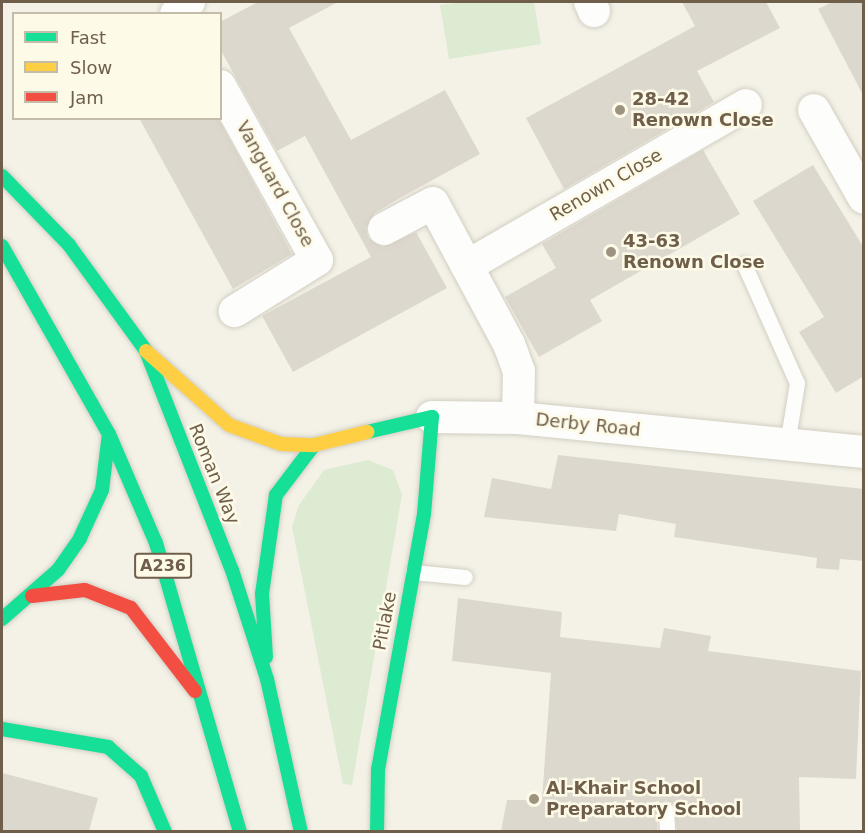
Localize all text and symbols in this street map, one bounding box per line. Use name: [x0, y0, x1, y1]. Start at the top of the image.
legend: [12, 12, 222, 120]
text: Fast: [70, 27, 106, 48]
text: Slow: [70, 57, 112, 78]
text: Jam: [70, 87, 104, 108]
place label: 28-42 Renown Close: [632, 89, 774, 132]
marker: 28-42 Renown Close: [613, 103, 627, 117]
street label: Vanguard Close: [232, 117, 318, 251]
street label: Renown Close: [546, 144, 666, 226]
place label: 43-63 Renown Close: [623, 231, 765, 274]
marker: 43-63 Renown Close: [604, 245, 618, 259]
street label: Derby Road: [535, 409, 641, 441]
street label: Roman Way: [184, 420, 244, 528]
road number: A236: [133, 553, 193, 579]
street label: Pitlake: [369, 590, 401, 652]
place label: Al-Khair School Preparatory School: [546, 778, 742, 820]
marker: Al-Khair School Preparatory School: [527, 792, 541, 806]

